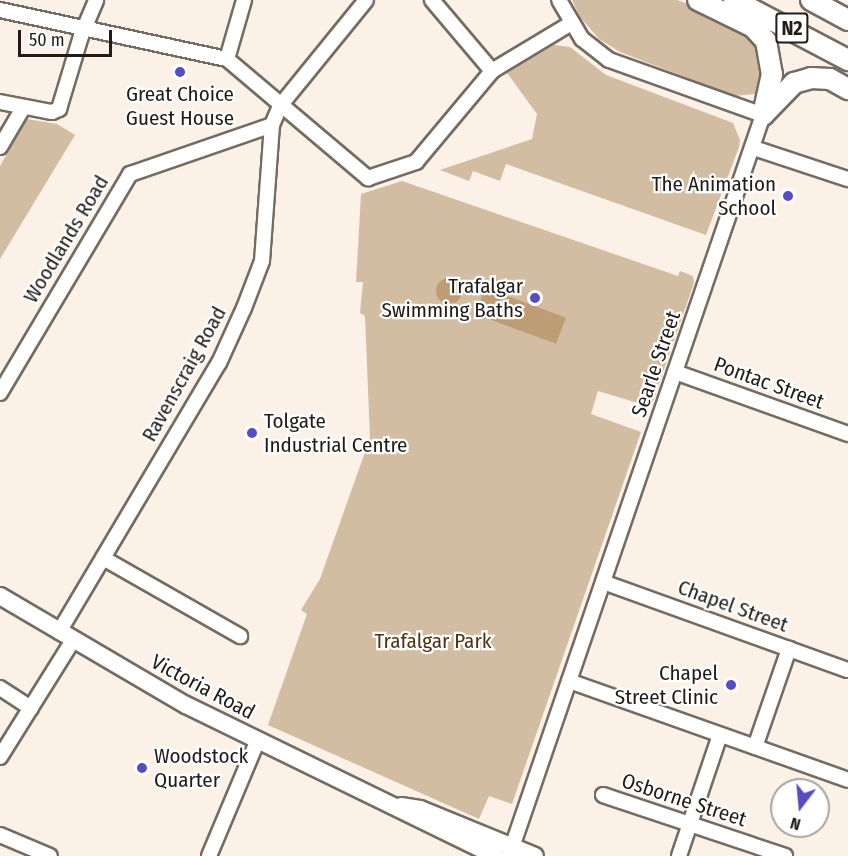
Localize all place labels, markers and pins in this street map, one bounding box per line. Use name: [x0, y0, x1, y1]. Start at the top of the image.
marker: Great Choice Guest House: [173, 65, 187, 79]
place label: Great Choice Guest House: [126, 81, 234, 131]
place label: The Animation School: [652, 171, 776, 221]
marker: The Animation School: [781, 189, 795, 203]
place label: Trafalgar Swimming Baths: [381, 273, 523, 323]
marker: Trafalgar Swimming Baths: [528, 291, 542, 305]
place label: Tolgate Industrial Centre: [264, 408, 407, 458]
marker: Tolgate Industrial Centre: [245, 426, 259, 440]
place label: Chapel Street Clinic: [615, 660, 718, 710]
marker: Chapel Street Clinic: [722, 676, 740, 694]
place label: Woodstock Quarter: [154, 743, 248, 793]
marker: Woodstock Quarter: [135, 761, 149, 775]

